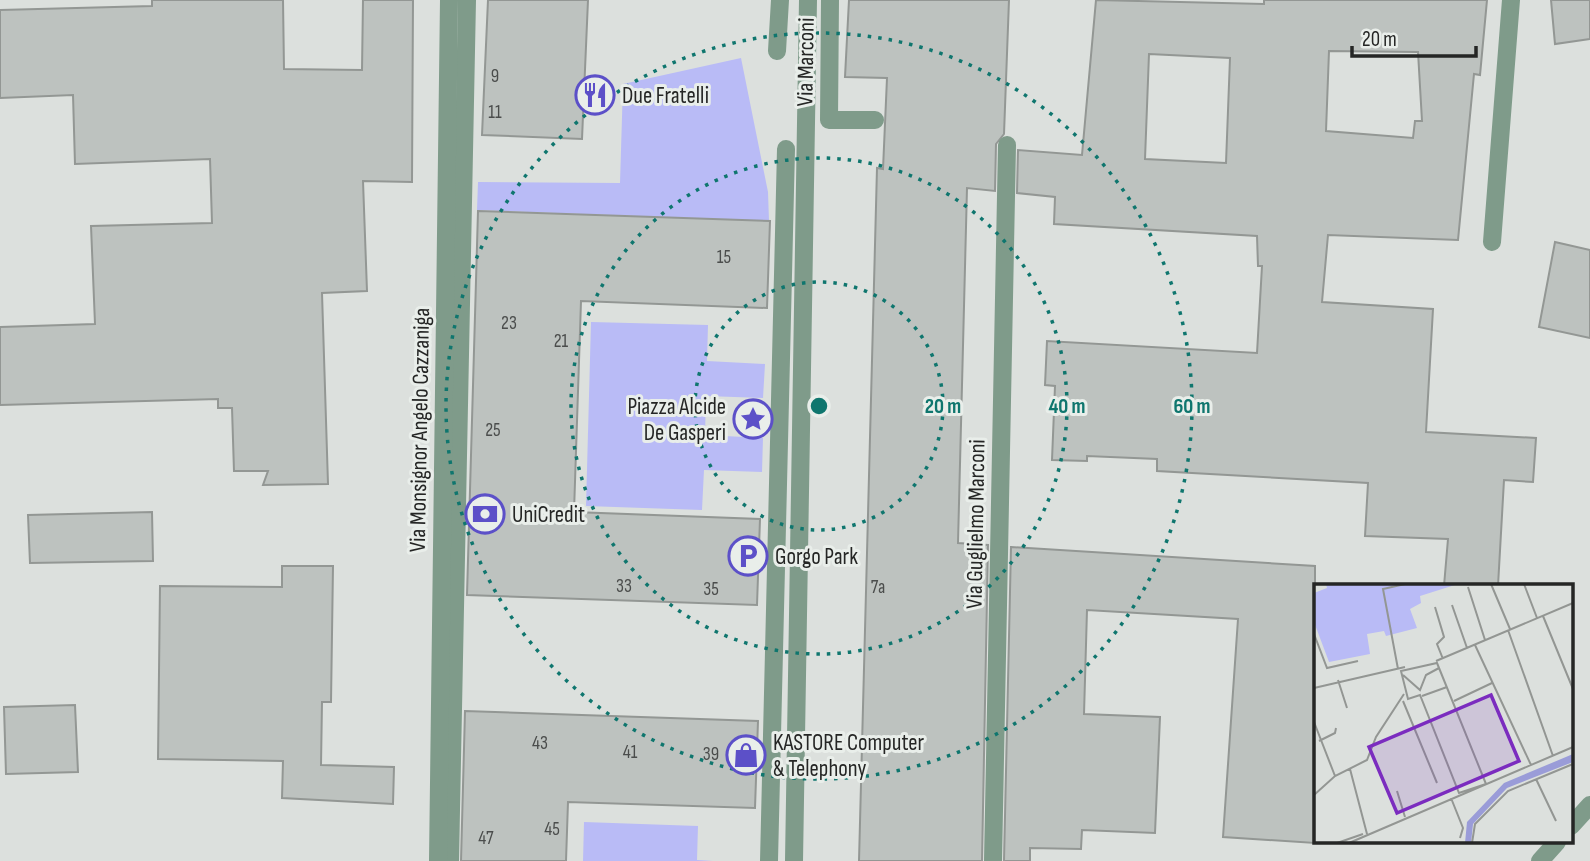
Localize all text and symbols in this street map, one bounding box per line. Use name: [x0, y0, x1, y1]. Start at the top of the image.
scale bar: [1352, 14, 1476, 58]
street label: Via Marconi: [791, 17, 821, 107]
text: 20 m: [1362, 27, 1397, 52]
house number: 9: [491, 65, 499, 88]
restaurant icon: Due Fratelli: [574, 74, 616, 116]
place label: Due Fratelli: [622, 82, 709, 110]
house number: 11: [488, 101, 502, 124]
house number: 15: [717, 246, 731, 269]
street label: Via Monsignor Angelo Cazzaniga: [404, 308, 436, 552]
house number: 23: [501, 312, 517, 335]
house number: 21: [554, 330, 569, 353]
place label: Piazza Alcide De Gasperi: [627, 393, 726, 447]
centre of rings: [807, 394, 831, 418]
text: 20 m: [925, 394, 961, 419]
text: 40 m: [1049, 394, 1085, 419]
text: 60 m: [1173, 394, 1211, 419]
place icon: Piazza Alcide De Gasperi: [732, 398, 774, 440]
house number: 25: [485, 419, 501, 442]
street label: Via Guglielmo Marconi: [961, 439, 991, 609]
bank icon: UniCredit: [464, 493, 506, 535]
place label: UniCredit: [512, 501, 585, 529]
parking icon: Gorgo Park: [727, 535, 769, 577]
place label: Gorgo Park: [775, 543, 858, 571]
house number: 33: [616, 575, 632, 598]
house number: 7a: [871, 576, 885, 599]
house number: 35: [703, 578, 719, 601]
inset map: [1314, 584, 1572, 844]
place label: KASTORE Computer & Telephony: [773, 729, 925, 783]
house number: 43: [532, 732, 548, 755]
shop icon: KASTORE Computer & Telephony: [725, 734, 767, 776]
house number: 41: [623, 741, 638, 764]
house number: 39: [703, 743, 719, 766]
house number: 45: [544, 818, 560, 841]
house number: 47: [478, 827, 494, 850]

